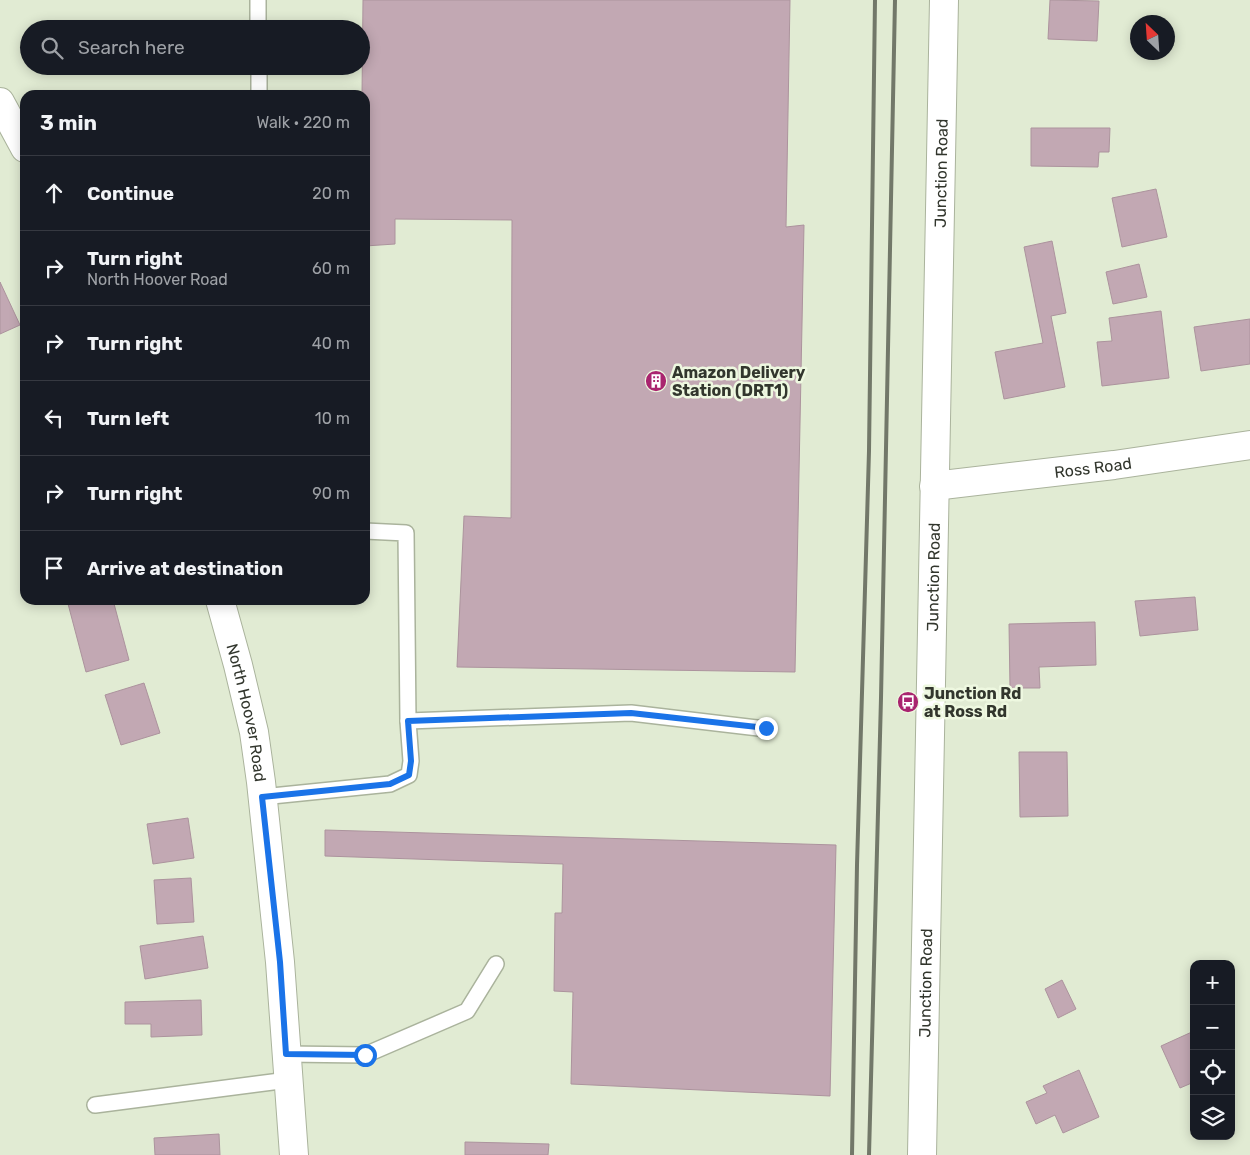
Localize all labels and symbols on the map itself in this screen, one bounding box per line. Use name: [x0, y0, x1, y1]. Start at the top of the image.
north arrow: [1130, 15, 1175, 60]
street label: Junction Road: [931, 118, 952, 228]
place label: Amazon Delivery Station (DRT1): [672, 363, 806, 400]
building icon: Amazon Delivery Station (DRT1): [644, 369, 668, 393]
street label: Ross Road: [1053, 454, 1133, 482]
street label: Junction Road: [923, 522, 944, 632]
street label: North Hoover Road: [223, 641, 270, 783]
place label: Junction Rd at Ross Rd: [924, 684, 1021, 721]
bus stop icon: Junction Rd at Ross Rd: [896, 690, 920, 714]
route end: [755, 717, 778, 740]
street label: Junction Road: [915, 928, 936, 1038]
route start: [354, 1044, 377, 1067]

